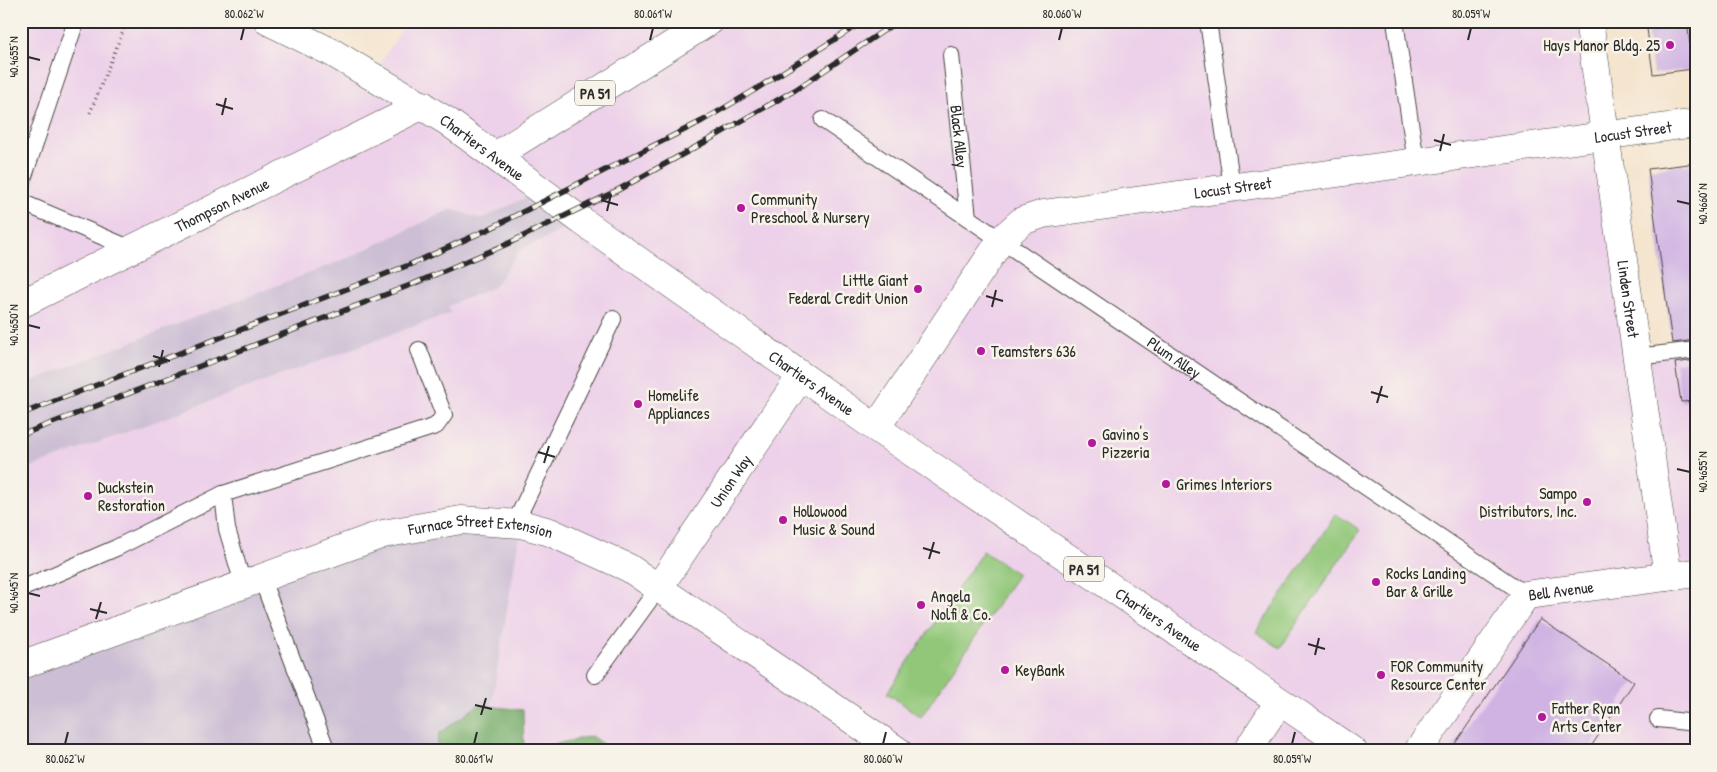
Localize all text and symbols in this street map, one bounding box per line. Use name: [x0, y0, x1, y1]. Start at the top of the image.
text: 80.062°W: [224, 5, 264, 22]
text: 80.061°W: [634, 5, 673, 22]
text: 80.060°W: [1043, 5, 1082, 22]
text: 80.059°W: [1452, 5, 1491, 22]
place label: Hays Manor Bldg. 25: [1543, 34, 1660, 56]
text: 40.4655°N: [5, 36, 22, 78]
marker: Hays Manor Bldg. 25: [1664, 39, 1676, 51]
road number: PA 51: [575, 80, 615, 106]
street label: Black Alley: [945, 104, 974, 169]
street label: Chartiers Avenue: [436, 108, 529, 186]
street label: Locust Street: [1593, 115, 1674, 148]
street label: Locust Street: [1193, 171, 1273, 204]
street label: Thompson Avenue: [171, 172, 273, 237]
text: 40.4660°N: [1694, 183, 1711, 225]
place label: Community Preschool & Nursery: [751, 188, 870, 228]
marker: Community Preschool & Nursery: [735, 202, 747, 214]
street label: Linden Street: [1612, 259, 1645, 340]
place label: Little Giant Federal Credit Union: [788, 269, 908, 309]
marker: Little Giant Federal Credit Union: [912, 283, 924, 295]
text: 40.4650°N: [5, 304, 22, 346]
street label: Plum Alley: [1143, 331, 1206, 384]
place label: Teamsters 636: [991, 340, 1076, 362]
street label: Chartiers Avenue: [764, 345, 859, 421]
marker: Teamsters 636: [975, 345, 987, 357]
place label: Homelife Appliances: [648, 384, 710, 424]
marker: Homelife Appliances: [632, 398, 644, 410]
place label: Gavino's Pizzeria: [1102, 423, 1149, 463]
marker: Gavino's Pizzeria: [1086, 437, 1098, 449]
street label: Union Way: [705, 450, 756, 512]
text: 40.4655°N: [1694, 451, 1711, 493]
place label: Grimes Interiors: [1176, 473, 1272, 495]
place label: Duckstein Restoration: [98, 476, 165, 516]
marker: Grimes Interiors: [1160, 478, 1172, 490]
place label: Sampo Distributors, Inc.: [1480, 482, 1578, 522]
marker: Duckstein Restoration: [82, 490, 94, 502]
marker: Sampo Distributors, Inc.: [1581, 496, 1593, 508]
place label: Hollowood Music & Sound: [793, 500, 874, 540]
street label: Furnace Street Extension: [406, 509, 556, 543]
marker: Hollowood Music & Sound: [777, 514, 789, 526]
road number: PA 51: [1064, 556, 1104, 582]
place label: Rocks Landing Bar & Grille: [1386, 562, 1466, 602]
text: 40.4645°N: [5, 573, 22, 613]
street label: Bell Avenue: [1527, 575, 1596, 606]
marker: Rocks Landing Bar & Grille: [1370, 576, 1382, 588]
street label: Chartiers Avenue: [1111, 582, 1207, 657]
place label: Angela Nolfi & Co.: [931, 585, 991, 625]
marker: Angela Nolfi & Co.: [915, 599, 927, 611]
place label: FOR Community Resource Center: [1390, 655, 1486, 695]
place label: KeyBank: [1015, 659, 1065, 681]
marker: KeyBank: [999, 664, 1011, 676]
marker: FOR Community Resource Center: [1375, 669, 1387, 681]
place label: Father Ryan Arts Center: [1551, 697, 1622, 737]
marker: Father Ryan Arts Center: [1536, 711, 1548, 723]
text: 80.062°W: [45, 750, 85, 767]
text: 80.061°W: [455, 750, 494, 767]
text: 80.060°W: [864, 750, 903, 767]
text: 80.059°W: [1273, 750, 1312, 767]

